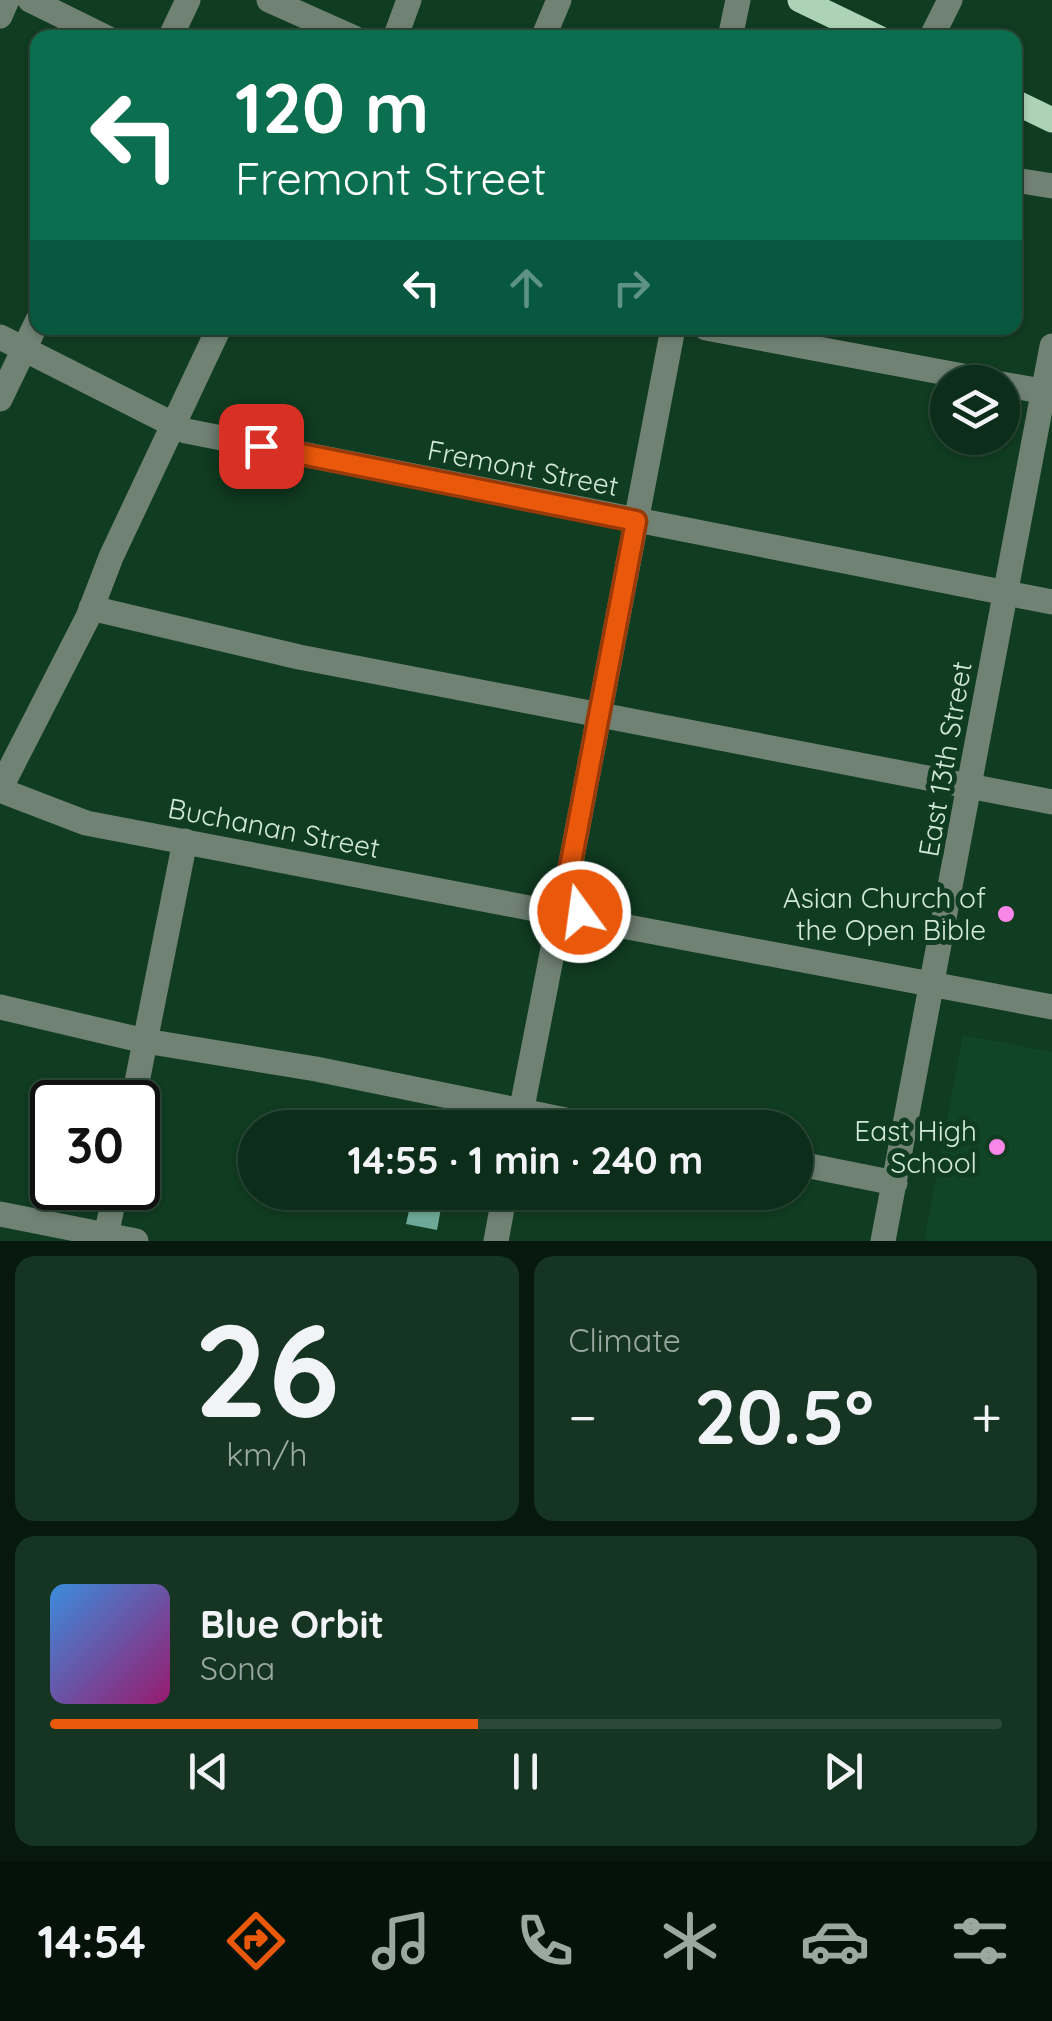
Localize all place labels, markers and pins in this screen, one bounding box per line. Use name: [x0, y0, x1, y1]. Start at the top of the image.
pin: [219, 404, 304, 489]
place label: Asian Church of the Open Bible: [783, 880, 986, 947]
marker: Asian Church of the Open Bible: [995, 903, 1017, 925]
place label: East High School: [854, 1113, 977, 1180]
marker: East High School: [986, 1136, 1008, 1158]

